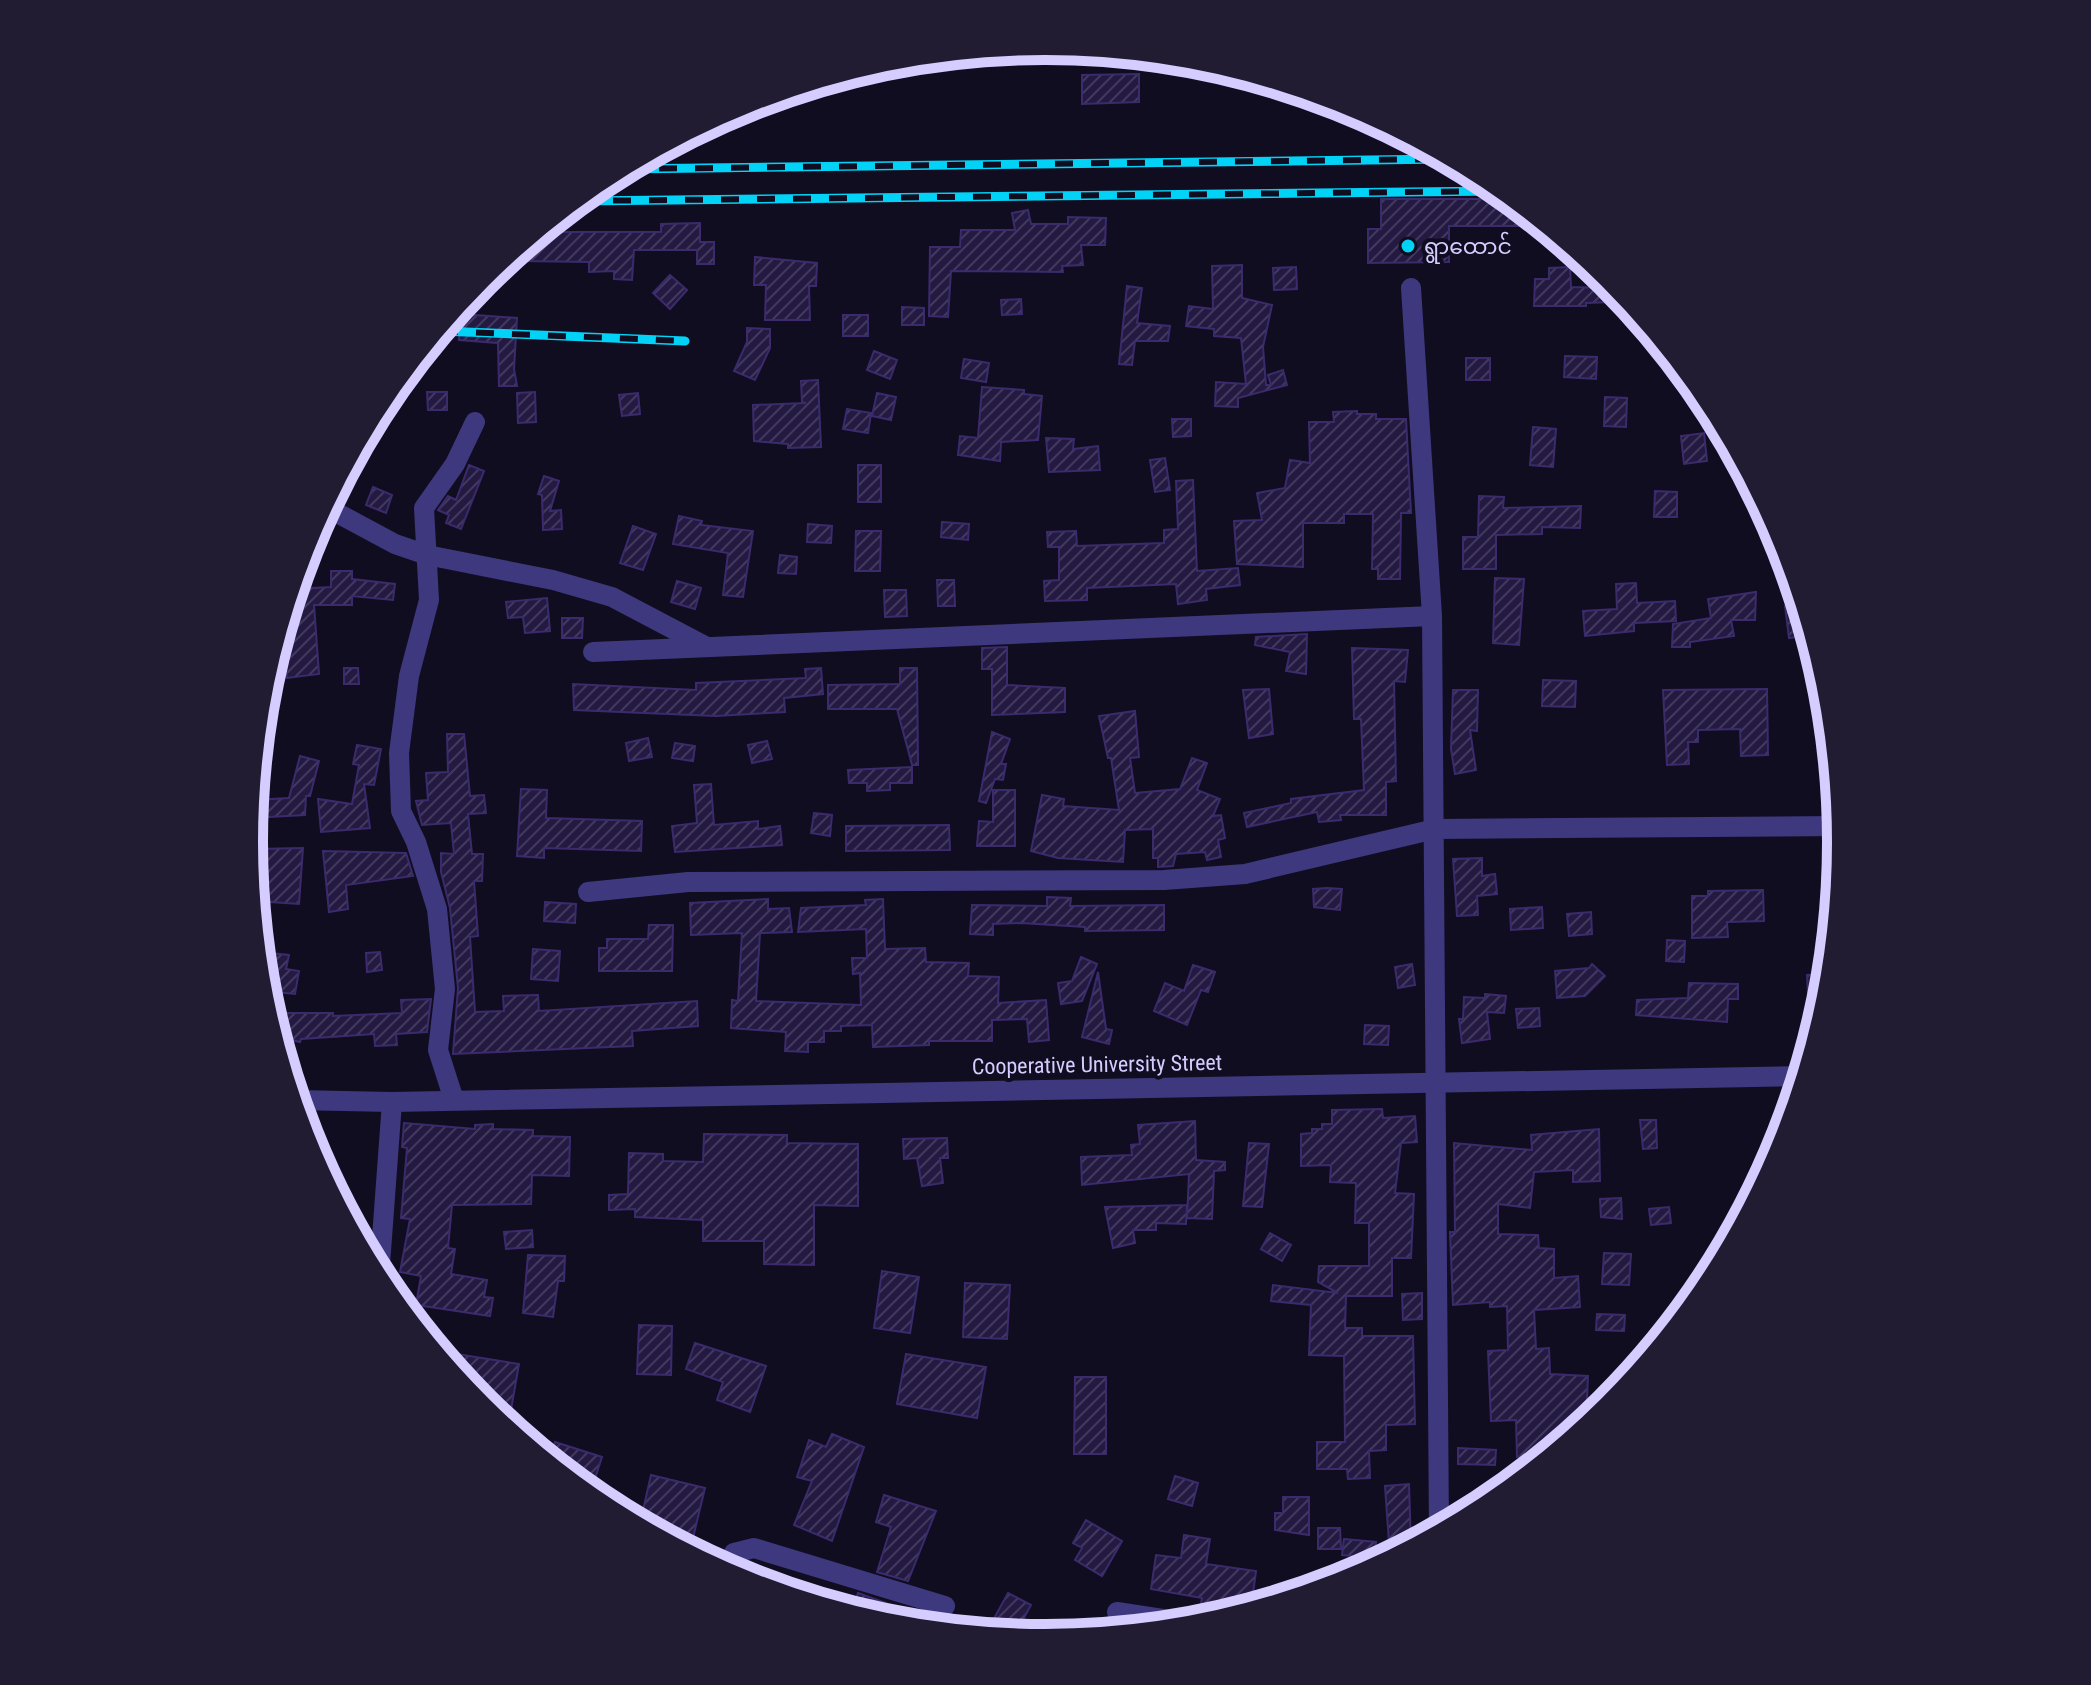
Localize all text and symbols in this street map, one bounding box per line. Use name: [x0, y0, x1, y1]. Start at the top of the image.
place label: ရွာထောင်: [1424, 231, 1512, 264]
marker: ရွာထောင်: [1399, 237, 1417, 255]
street label: Cooperative University Street: [972, 1050, 1222, 1079]

